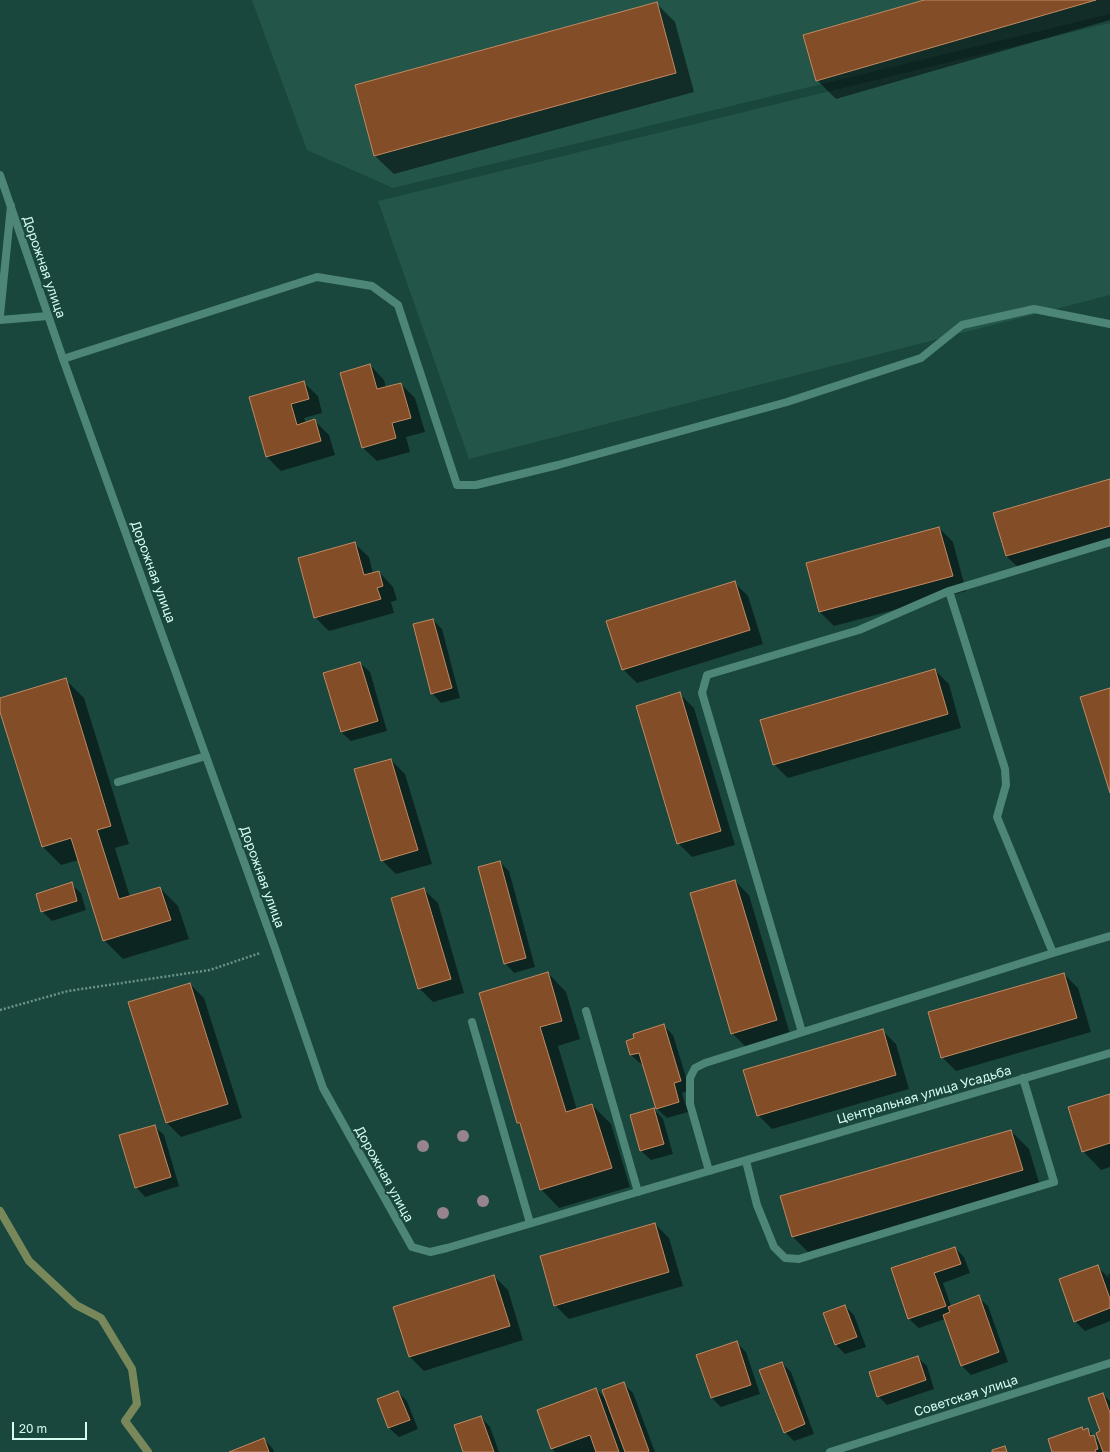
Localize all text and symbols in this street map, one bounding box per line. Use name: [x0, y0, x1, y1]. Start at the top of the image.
street label: Дорожная улица: [19, 214, 69, 320]
street label: Дорожная улица: [127, 519, 179, 625]
street label: Дорожная улица: [236, 824, 288, 930]
street label: Центральная улица Усадьба: [835, 1063, 1013, 1127]
street label: Дорожная улица: [351, 1123, 417, 1225]
street label: Советская улица: [912, 1372, 1020, 1420]
scale bar: [14, 1414, 89, 1440]
text: 20 m: [19, 1421, 47, 1436]

